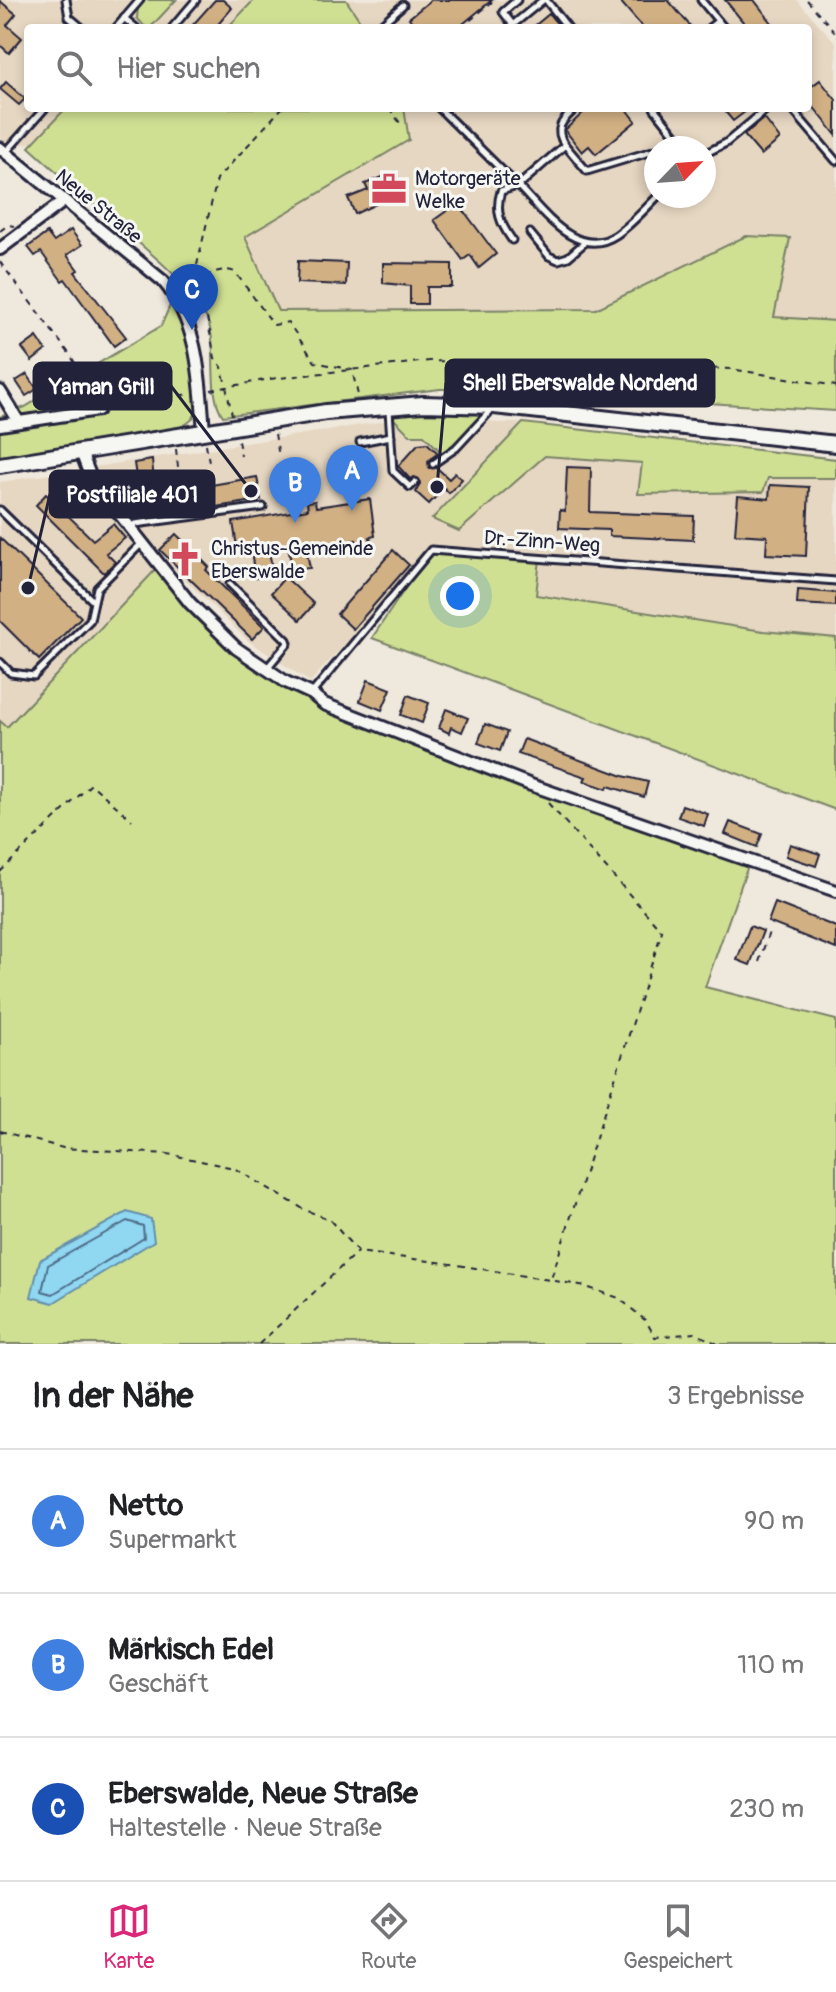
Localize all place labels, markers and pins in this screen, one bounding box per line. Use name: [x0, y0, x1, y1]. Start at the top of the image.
place label: Motorgeräte Welke: [415, 166, 521, 214]
office icon: Motorgeräte Welke: [370, 170, 408, 208]
pin: C: [166, 264, 218, 330]
callout: Shell Eberswalde Nordend: [446, 360, 714, 406]
callout: Yaman Grill: [34, 363, 171, 409]
pin: A: [326, 445, 378, 511]
pin: B: [269, 457, 321, 523]
callout: Postfiliale 401: [50, 471, 214, 517]
place label: Christus-Gemeinde Eberswalde: [211, 536, 373, 584]
church icon: Christus-Gemeinde Eberswalde: [166, 540, 204, 578]

